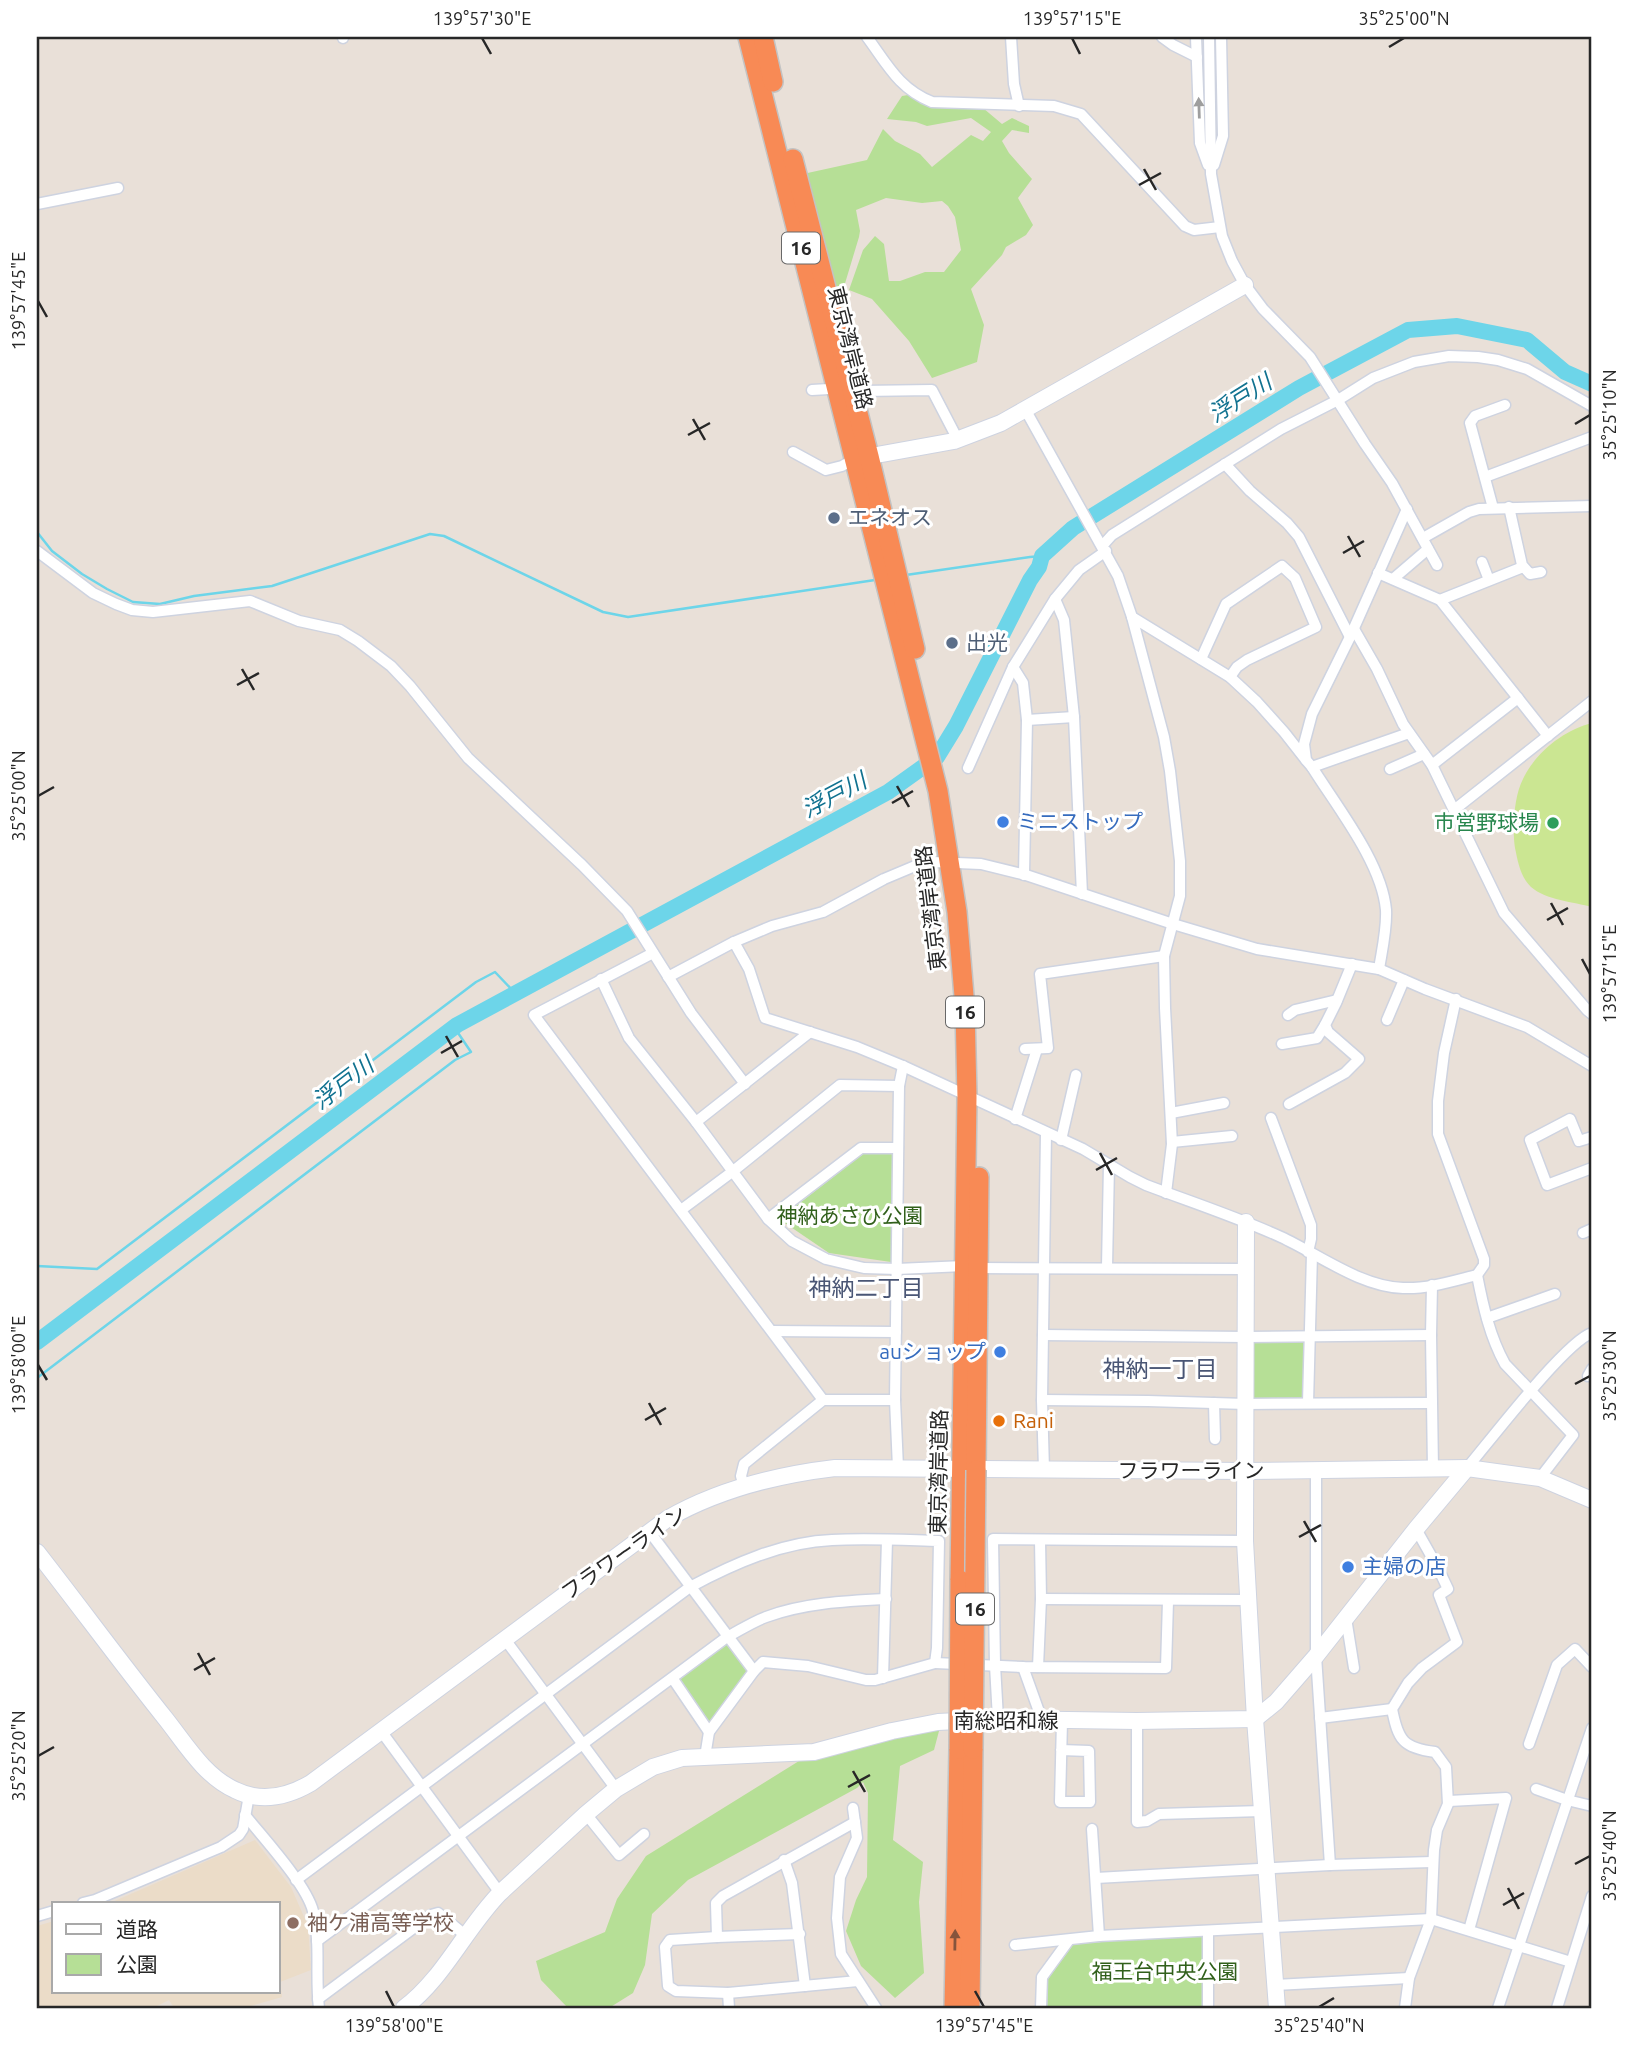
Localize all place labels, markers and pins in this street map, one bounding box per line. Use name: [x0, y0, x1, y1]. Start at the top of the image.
place label: エネオス: [848, 505, 932, 529]
marker: エネオス: [826, 510, 842, 526]
place label: 出光: [966, 630, 1008, 654]
marker: 出光: [944, 635, 960, 651]
place label: ミニストップ: [1017, 809, 1143, 833]
place label: 市営野球場: [1434, 810, 1539, 834]
marker: ミニストップ: [995, 814, 1011, 830]
marker: 市営野球場: [1545, 815, 1561, 831]
place label: auショップ: [879, 1339, 986, 1363]
marker: auショップ: [992, 1344, 1008, 1360]
place label: Rani: [1013, 1408, 1054, 1432]
marker: Rani: [991, 1413, 1007, 1429]
place label: 主婦の店: [1362, 1554, 1446, 1578]
marker: 主婦の店: [1340, 1559, 1356, 1575]
place label: 袖ケ浦高等学校: [307, 1910, 454, 1934]
marker: 袖ケ浦高等学校: [285, 1915, 301, 1931]

